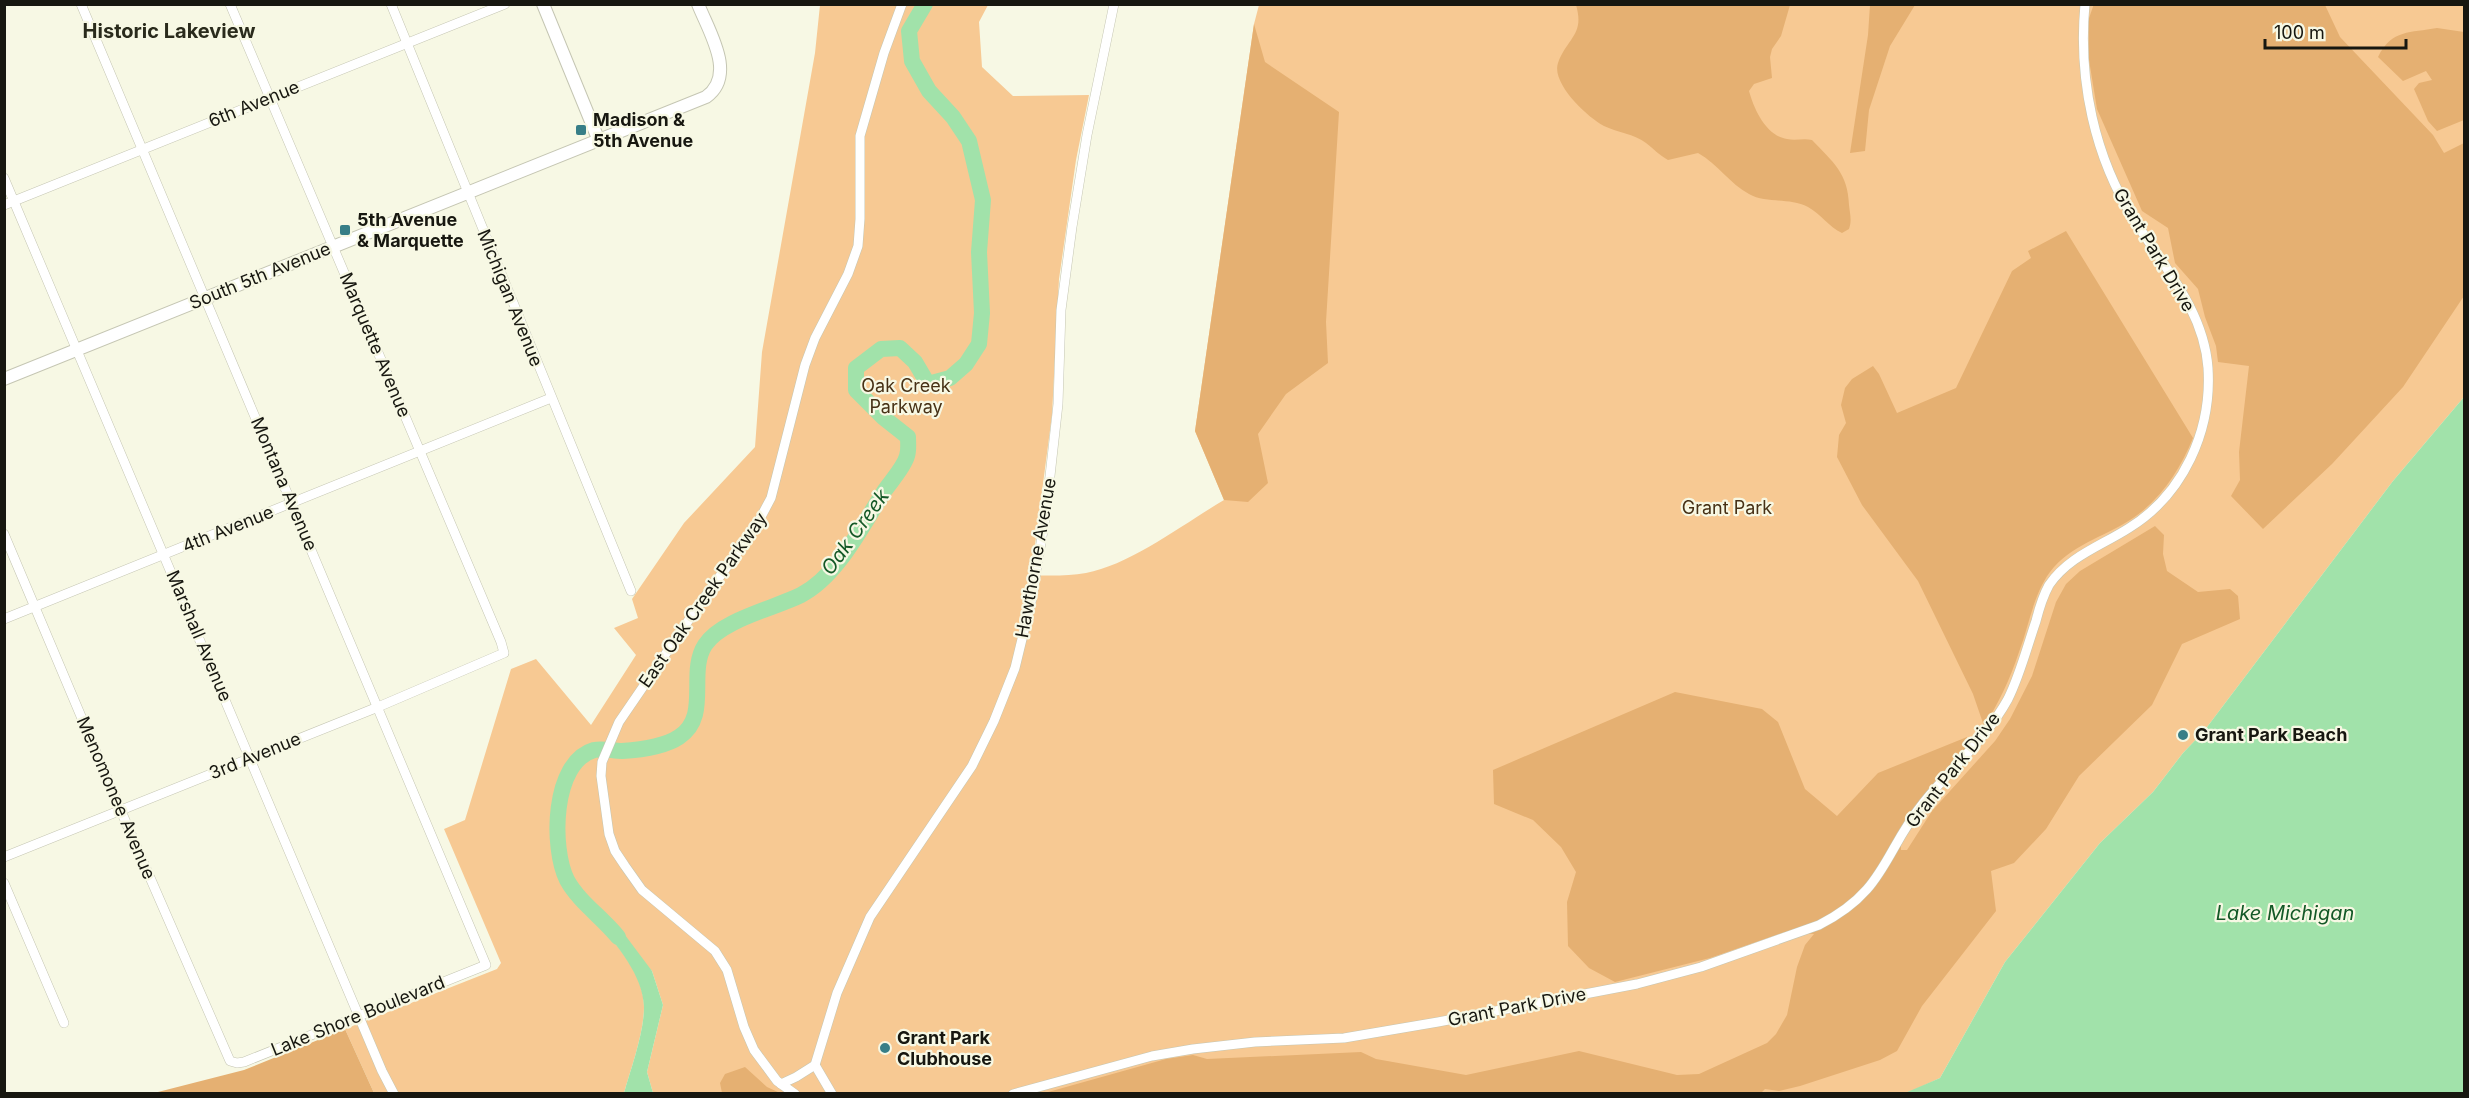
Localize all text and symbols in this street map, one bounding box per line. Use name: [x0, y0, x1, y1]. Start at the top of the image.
scale bar: [2265, 12, 2406, 50]
district label: Historic Lakeview: [83, 19, 255, 43]
text: 100 m: [2274, 22, 2325, 43]
street label: 6th Avenue: [205, 76, 302, 131]
place label: Madison & 5th Avenue: [593, 109, 693, 151]
marker: Madison & 5th Avenue: [574, 123, 588, 137]
street label: Grant Park Drive: [2109, 184, 2200, 315]
place label: 5th Avenue & Marquette: [357, 209, 464, 251]
marker: 5th Avenue & Marquette: [338, 223, 352, 237]
street label: Michigan Avenue: [473, 226, 548, 369]
street label: South 5th Avenue: [186, 238, 333, 313]
street label: Marquette Avenue: [336, 269, 415, 420]
park label: Oak Creek Parkway: [861, 375, 951, 417]
street label: Montana Avenue: [247, 414, 322, 554]
street label: Hawthorne Avenue: [1011, 476, 1060, 640]
water label: Oak Creek: [816, 484, 895, 580]
park label: Grant Park: [1682, 497, 1772, 518]
street label: 4th Avenue: [179, 501, 276, 556]
street label: East Oak Creek Parkway: [634, 508, 771, 691]
street label: Marshall Avenue: [162, 567, 237, 705]
street label: Grant Park Drive: [1901, 708, 2004, 831]
street label: Menomonee Avenue: [73, 713, 160, 882]
place label: Grant Park Beach: [2195, 724, 2347, 745]
street label: 3rd Avenue: [206, 728, 304, 783]
marker: Grant Park Beach: [2176, 728, 2190, 742]
water label: Lake Michigan: [2216, 901, 2354, 925]
street label: Lake Shore Boulevard: [268, 971, 448, 1060]
street label: Grant Park Drive: [1446, 983, 1588, 1030]
place label: Grant Park Clubhouse: [897, 1027, 992, 1069]
marker: Grant Park Clubhouse: [878, 1041, 892, 1055]

